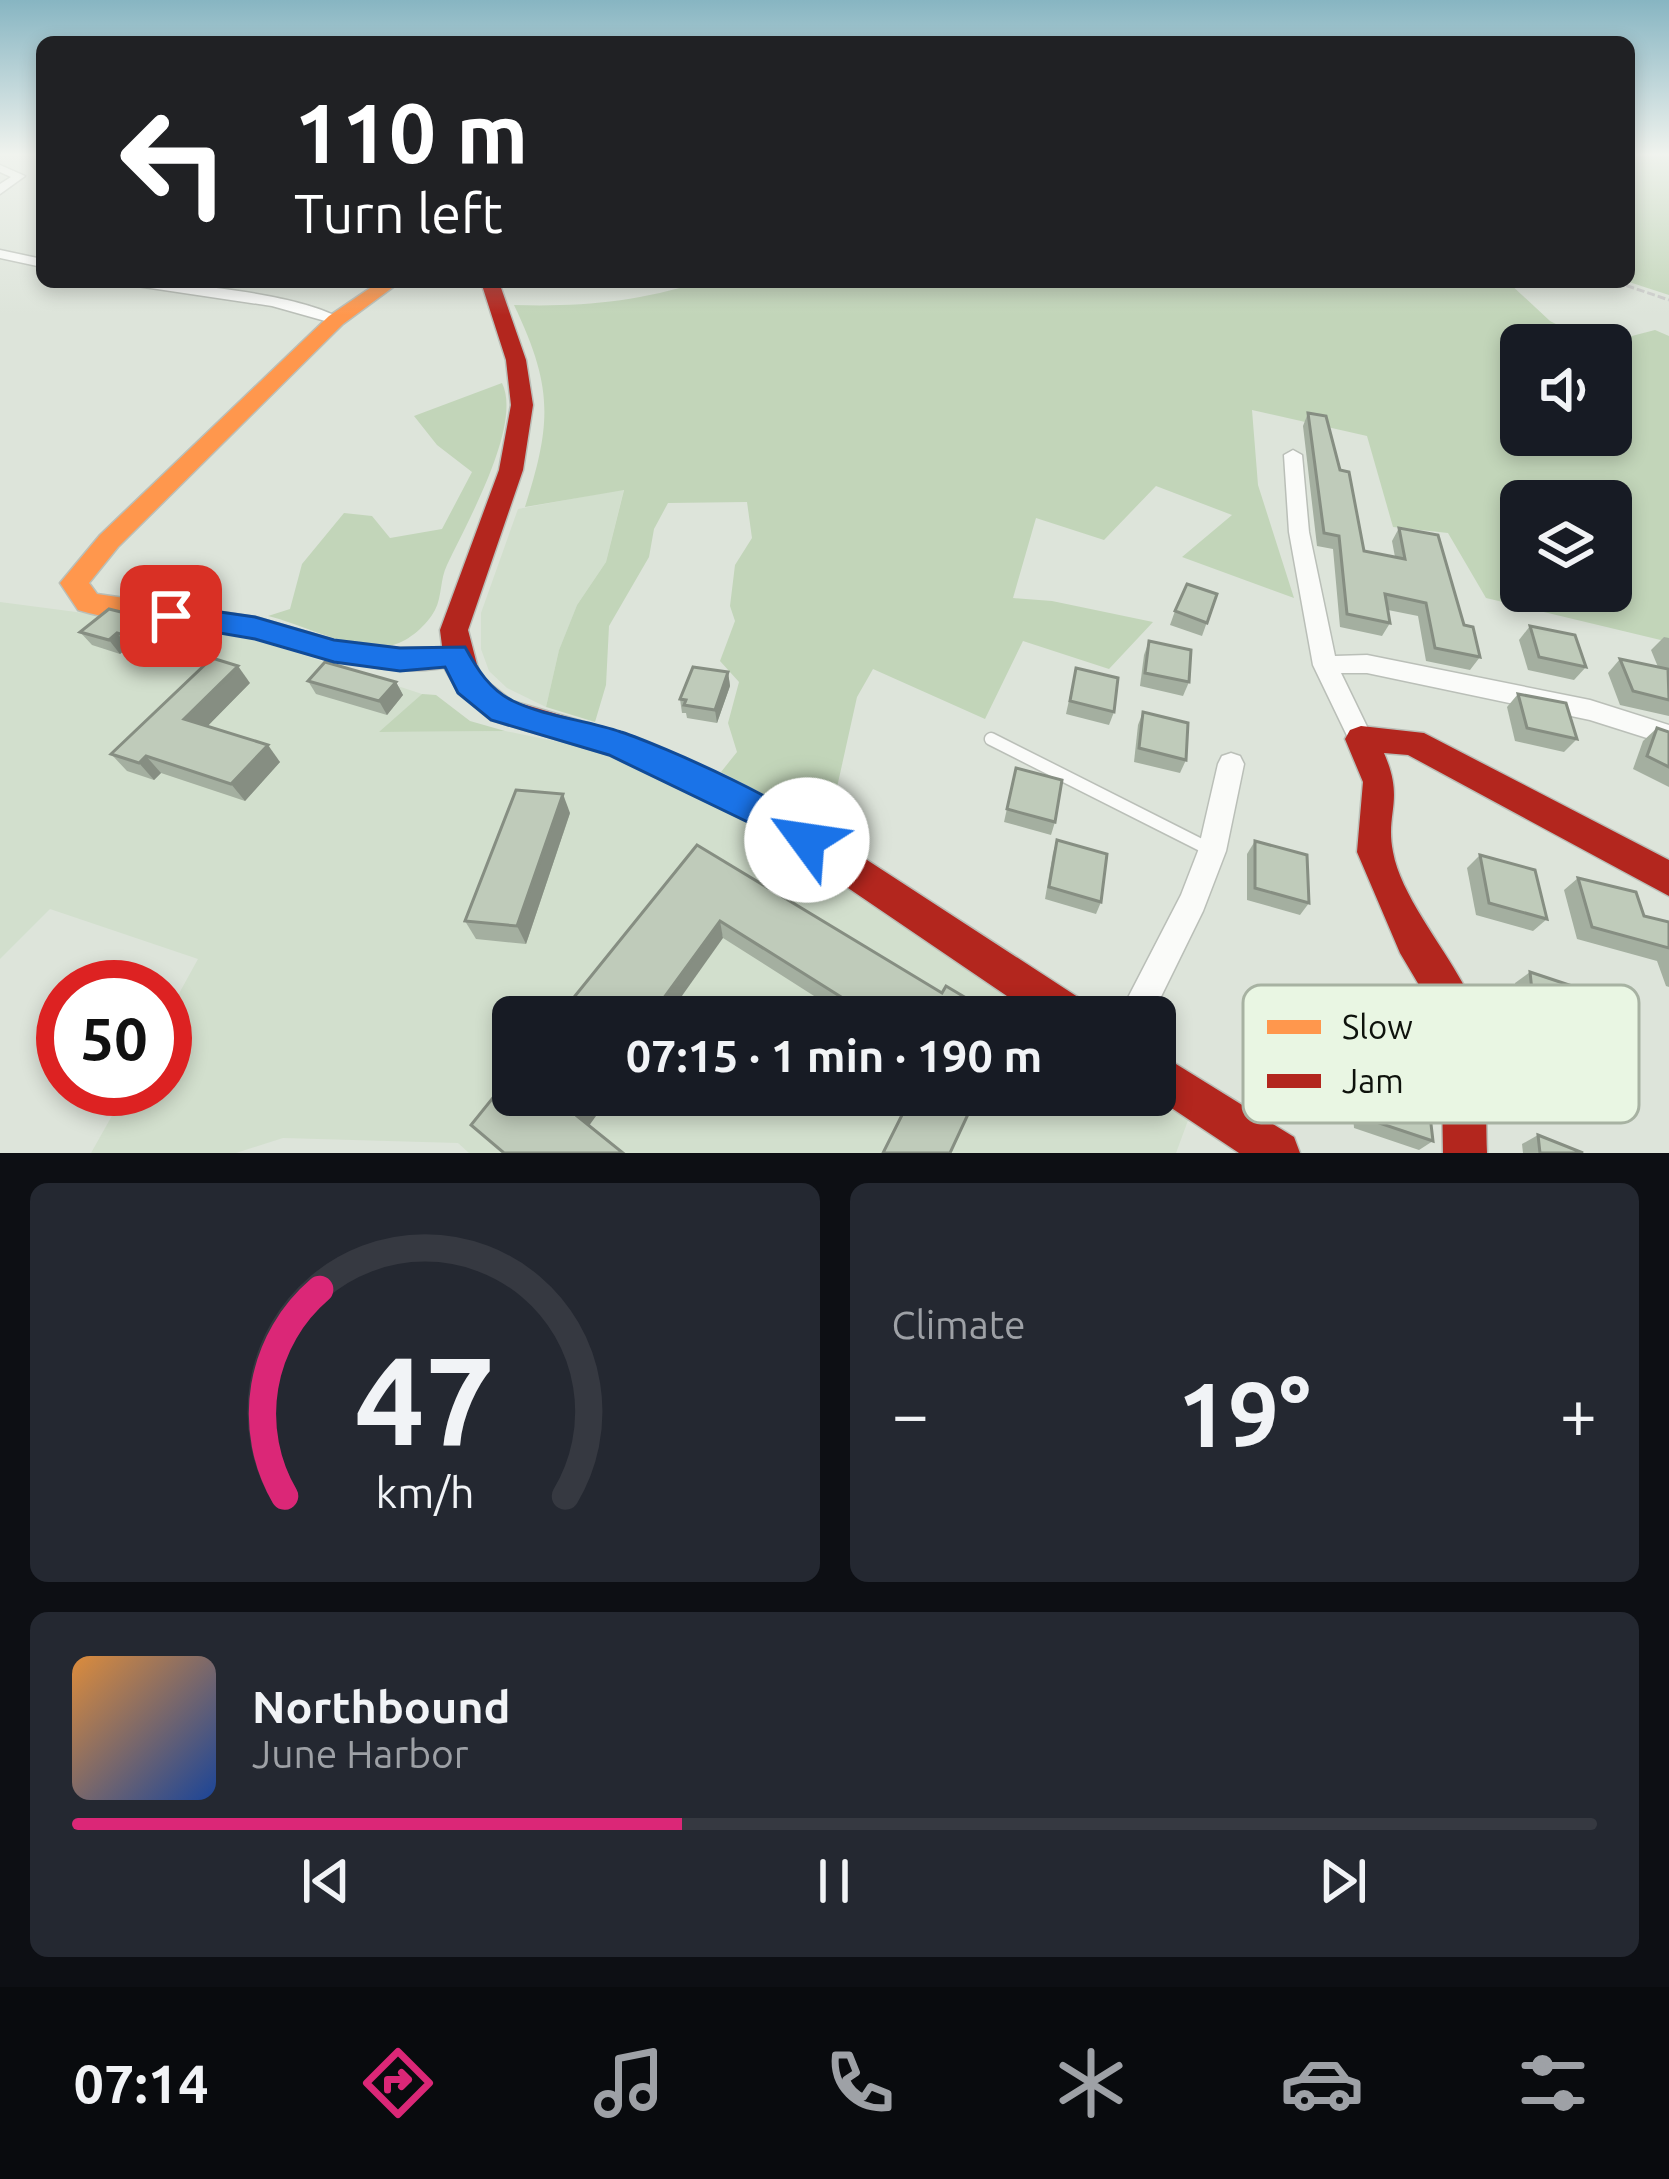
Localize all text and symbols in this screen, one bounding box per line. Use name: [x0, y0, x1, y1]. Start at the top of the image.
icon: left: [96, 84, 252, 240]
text: 110 m: [294, 85, 528, 179]
text: Turn left: [294, 183, 503, 243]
map controls: [1500, 324, 1632, 612]
button: sound: [1500, 324, 1632, 456]
button: layers: [1500, 480, 1632, 612]
pin: [120, 565, 222, 667]
icon: arrive: [138, 583, 204, 649]
position arrow: [744, 777, 870, 903]
speed limit sign: 50: [36, 960, 192, 1116]
legend: [1243, 985, 1639, 1123]
text: Slow: [1342, 1008, 1413, 1045]
text: 07:15 · 1 min · 190 m: [626, 1030, 1042, 1081]
text: Jam: [1342, 1062, 1404, 1099]
text: Climate: [892, 1303, 1026, 1346]
text: 47: [354, 1329, 495, 1469]
text: 19°: [1178, 1363, 1311, 1464]
text: −: [892, 1376, 929, 1450]
text: +: [1560, 1376, 1597, 1450]
text: km/h: [375, 1467, 474, 1515]
text: Northbound: [252, 1681, 511, 1732]
text: June Harbor: [252, 1732, 469, 1775]
icon: previous: [293, 1848, 359, 1914]
icon: pause: [801, 1848, 867, 1914]
icon: next: [1310, 1848, 1376, 1914]
icon: directions: [356, 2041, 440, 2125]
icon: music: [587, 2041, 671, 2125]
icon: phone: [818, 2041, 902, 2125]
icon: climate: [1049, 2041, 1133, 2125]
icon: car: [1280, 2041, 1364, 2125]
icon: filters: [1511, 2041, 1595, 2125]
text: 07:14: [74, 2053, 209, 2113]

